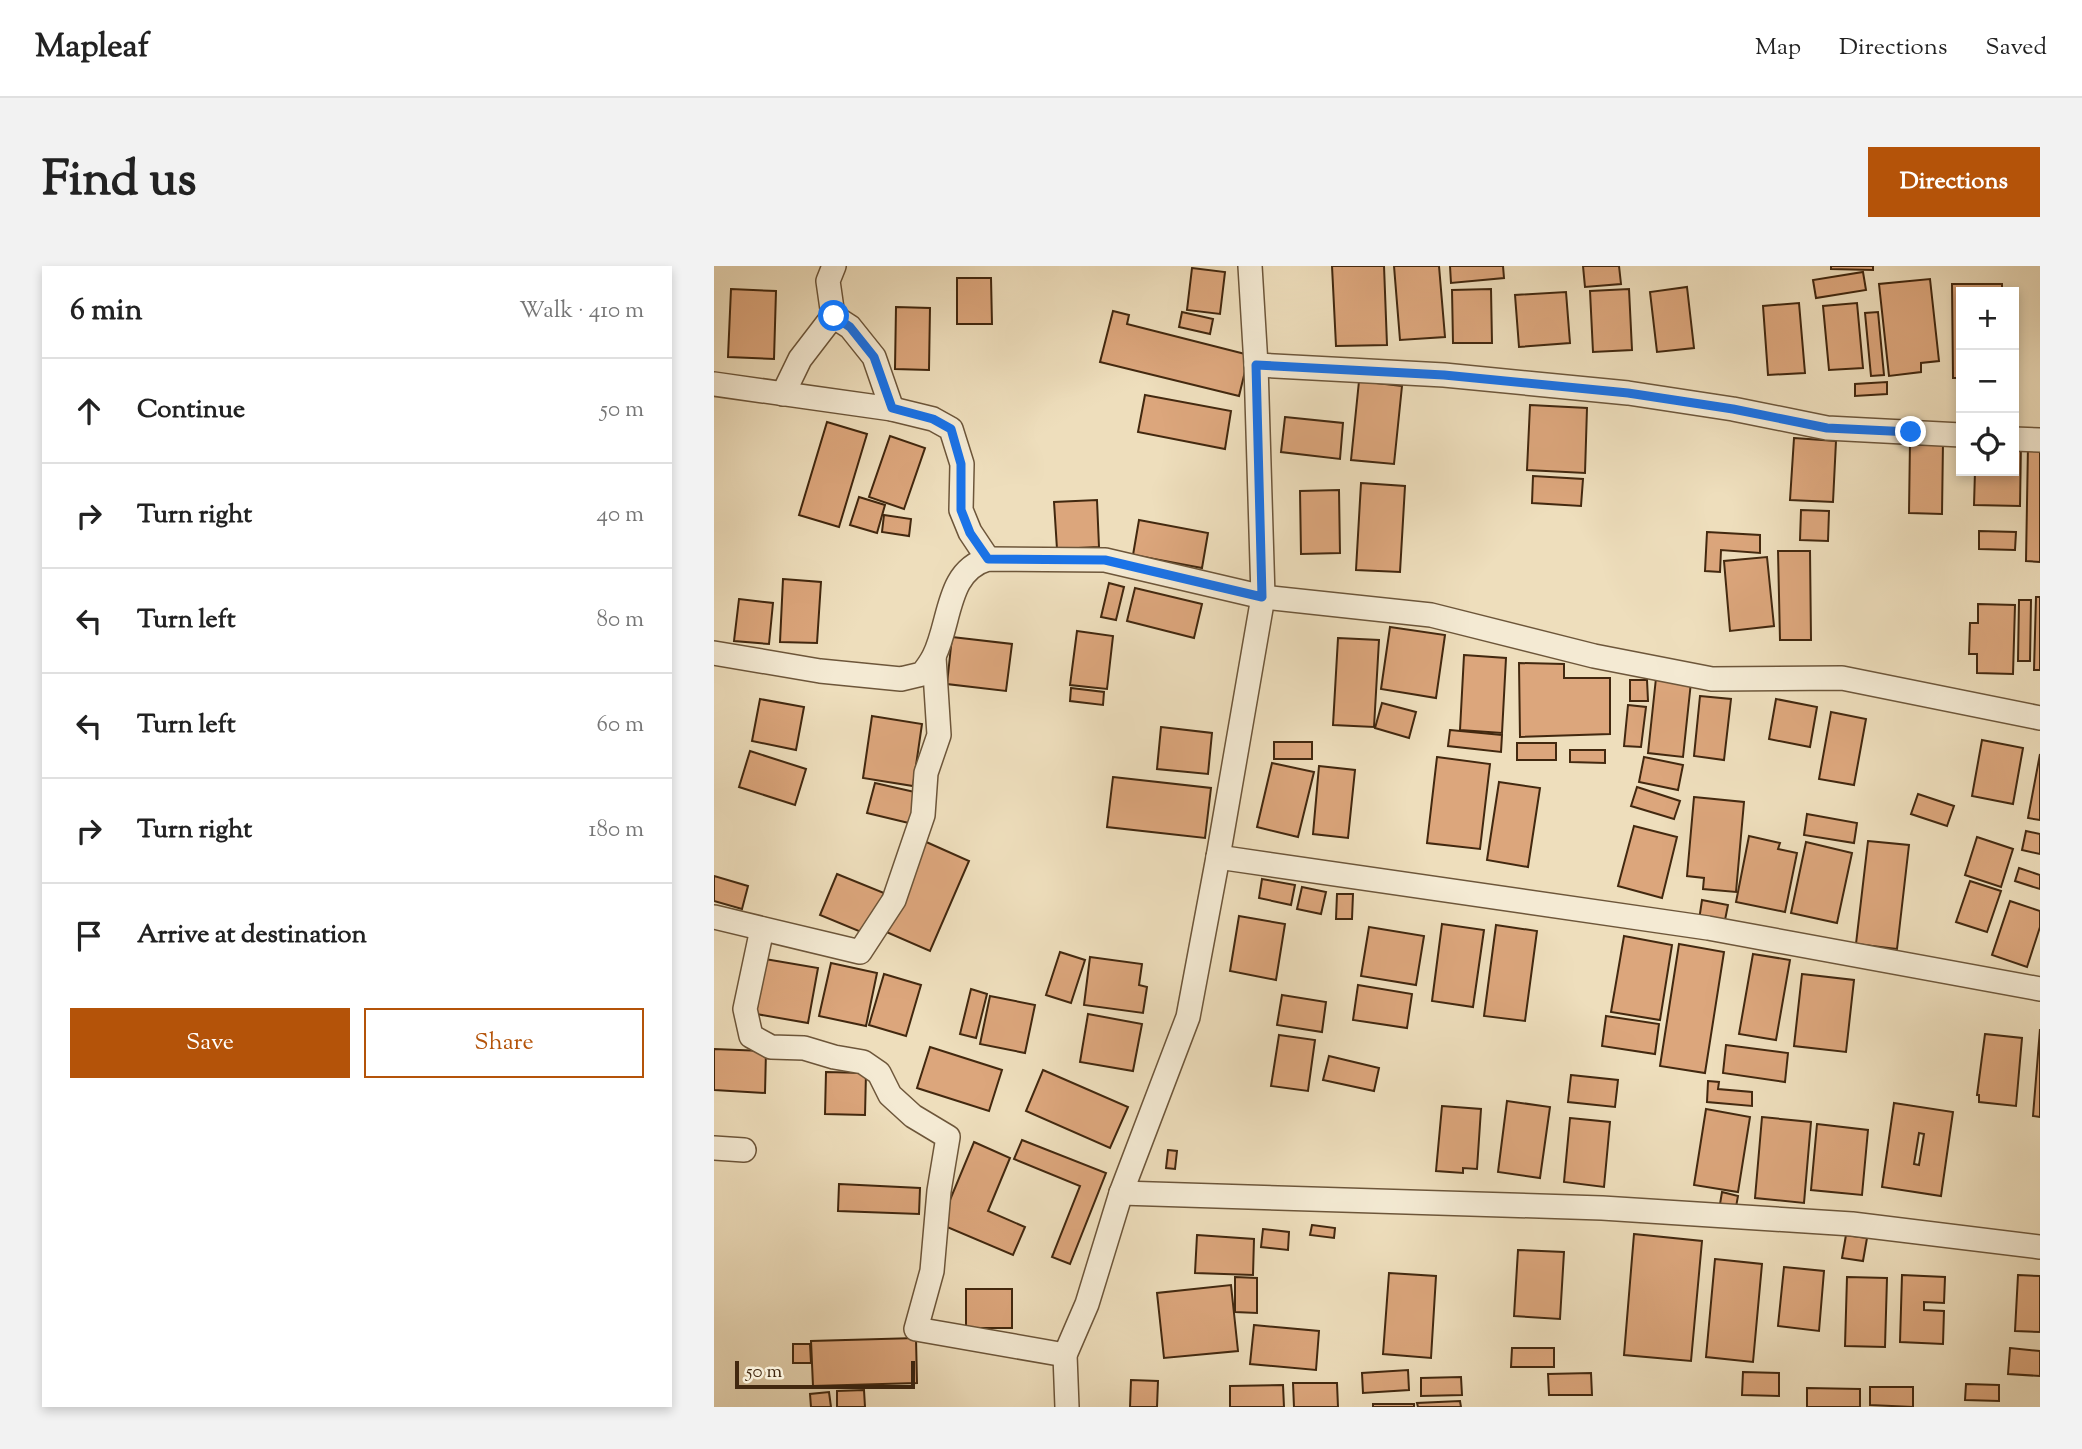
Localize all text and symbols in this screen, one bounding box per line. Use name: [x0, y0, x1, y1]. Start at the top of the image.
text: Mapleaf: [35, 24, 149, 72]
text: Map: [1755, 31, 1801, 65]
text: Directions: [1839, 31, 1947, 65]
text: Saved: [1985, 31, 2047, 65]
text: Find us: [42, 147, 196, 217]
button: Directions: [1868, 147, 2040, 217]
map controls: [1956, 287, 2019, 476]
button: +: [1956, 287, 2019, 350]
text: 6 min: [70, 290, 142, 333]
text: Walk · 410 m: [519, 295, 644, 328]
route start: [818, 300, 849, 331]
button: −: [1956, 350, 2019, 413]
icon: ahead: [70, 392, 108, 430]
text: Continue: [137, 392, 245, 429]
text: 50 m: [600, 394, 644, 427]
button: locate: [1956, 413, 2019, 476]
route end: [1895, 416, 1926, 447]
icon: right: [70, 497, 108, 535]
text: Turn right: [137, 497, 252, 534]
text: 40 m: [597, 499, 644, 532]
icon: left: [70, 602, 108, 640]
text: Turn left: [137, 602, 236, 639]
text: 80 m: [596, 604, 644, 637]
icon: left: [70, 707, 108, 745]
text: Turn left: [137, 707, 236, 744]
text: 60 m: [596, 709, 644, 742]
icon: right: [70, 812, 108, 850]
text: Turn right: [137, 812, 252, 849]
text: 180 m: [589, 814, 644, 847]
icon: arrive: [70, 917, 108, 955]
text: Arrive at destination: [137, 917, 367, 954]
button: Save: [70, 1008, 350, 1078]
button: Share: [364, 1008, 644, 1078]
scale bar: [735, 1358, 915, 1390]
text: 50 m: [746, 1359, 782, 1386]

